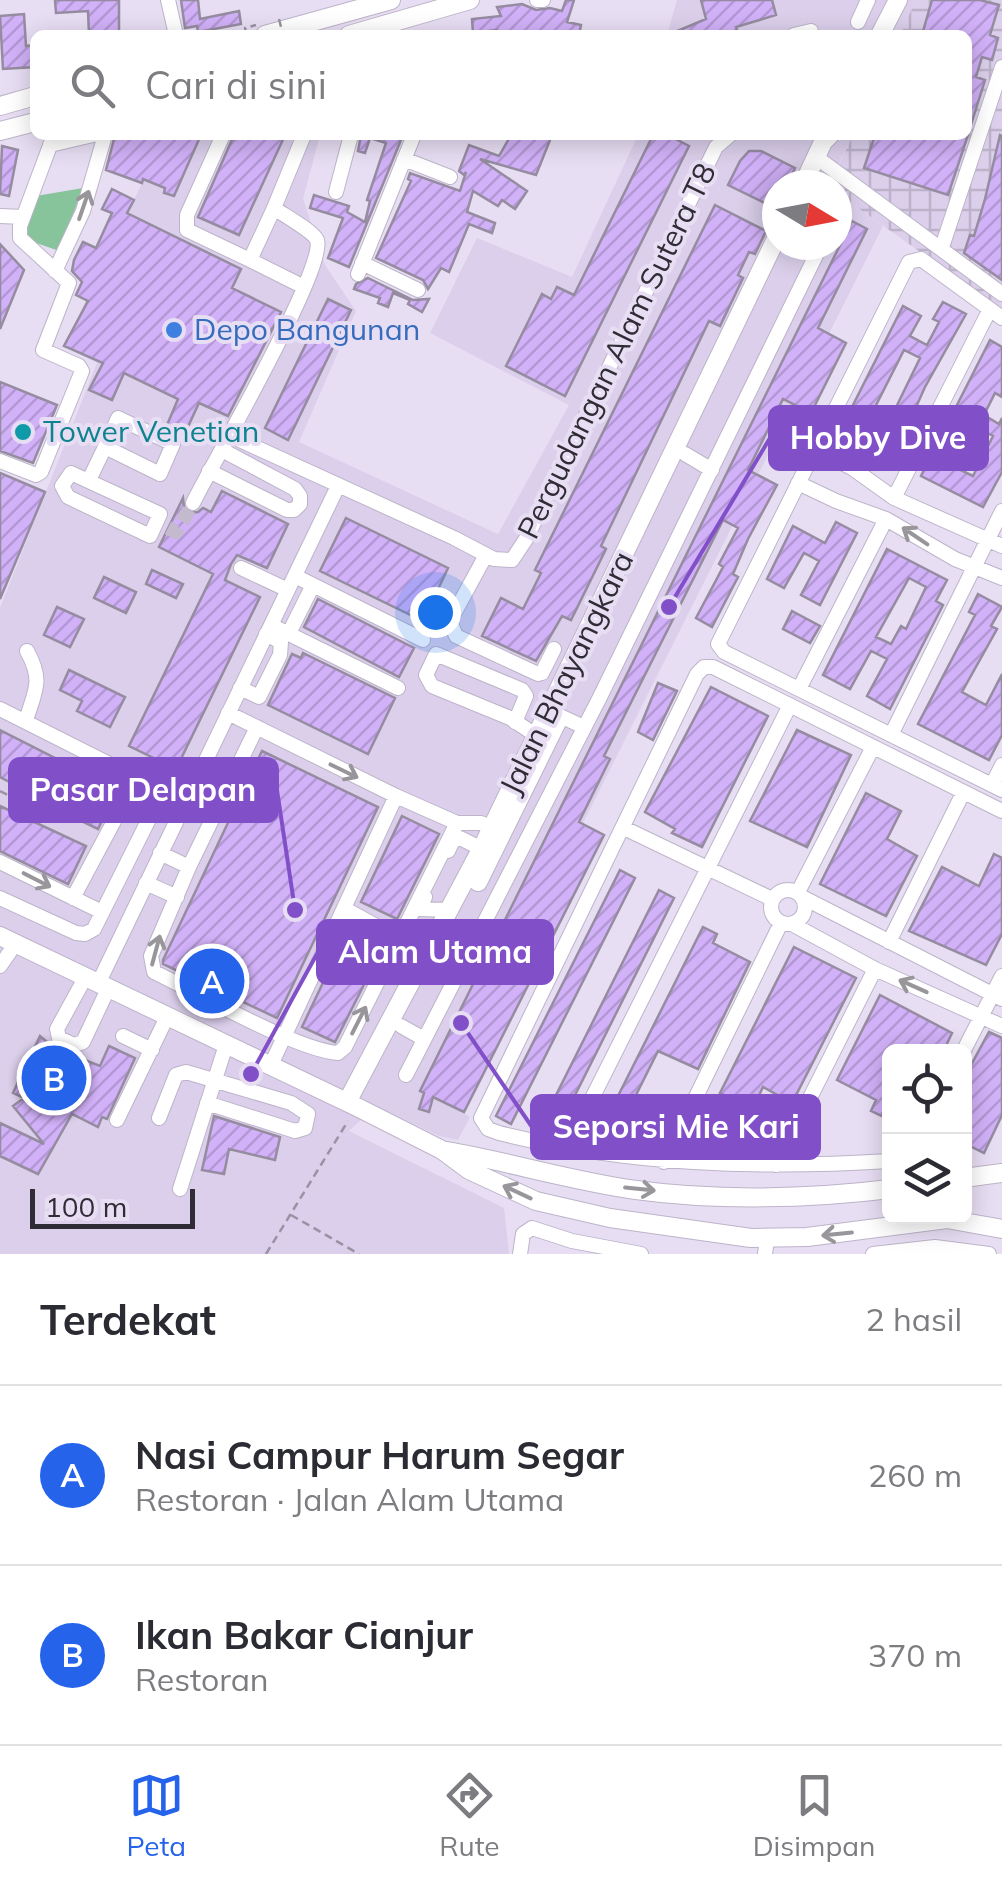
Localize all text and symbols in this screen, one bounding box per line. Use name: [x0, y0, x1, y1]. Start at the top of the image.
search box: [30, 30, 972, 140]
icon: search: [65, 58, 120, 113]
text: Cari di sini: [145, 61, 327, 109]
street label: Pergudangan Alam Sutera T8: [508, 157, 724, 545]
north arrow: [762, 170, 852, 260]
one-way arrow: [76, 190, 94, 221]
place label: Depo Bangunan: [194, 310, 420, 348]
marker: Depo Bangunan: [163, 319, 185, 341]
callout: Hobby Dive: [770, 407, 987, 469]
place label: Tower Venetian: [43, 412, 259, 450]
text: Hobby Dive: [790, 417, 966, 457]
marker: Tower Venetian: [12, 421, 34, 443]
one-way arrow: [901, 526, 929, 547]
street label: Jalan Bhayangkara: [491, 545, 641, 800]
your location: [410, 587, 461, 638]
callout: Pasar Delapan: [10, 759, 277, 821]
one-way arrow: [329, 762, 359, 781]
text: Pasar Delapan: [30, 769, 256, 809]
one-way arrow: [21, 871, 51, 890]
callout: Alam Utama: [318, 921, 552, 983]
text: Alam Utama: [338, 931, 532, 971]
one-way arrow: [148, 934, 167, 966]
pin: A: [180, 944, 244, 1018]
one-way arrow: [899, 975, 929, 994]
one-way arrow: [350, 1005, 369, 1035]
pin: B: [22, 1040, 86, 1116]
map controls: [882, 1044, 972, 1224]
button: locate: [882, 1044, 972, 1134]
callout: Seporsi Mie Kari: [532, 1096, 819, 1158]
text: Seporsi Mie Kari: [552, 1106, 800, 1146]
button: layers: [882, 1134, 972, 1224]
one-way arrow: [623, 1180, 656, 1199]
one-way arrow: [503, 1182, 533, 1201]
scale bar: [30, 1184, 195, 1228]
text: 100 m: [45, 1189, 127, 1224]
one-way arrow: [821, 1225, 853, 1244]
text: Terdekat: [40, 1293, 216, 1346]
text: 2 hasil: [865, 1299, 962, 1339]
text: Nasi Campur Harum Segar: [135, 1431, 624, 1479]
text: A: [60, 1455, 85, 1495]
text: 260 m: [868, 1455, 962, 1495]
text: Restoran · Jalan Alam Utama: [135, 1479, 564, 1519]
text: Ikan Bakar Cianjur: [135, 1611, 473, 1659]
text: B: [61, 1635, 84, 1675]
text: 370 m: [868, 1635, 962, 1675]
text: Restoran: [135, 1659, 269, 1699]
tab: Peta: [127, 1768, 186, 1863]
tab: Rute: [439, 1768, 500, 1863]
tab: Disimpan: [753, 1768, 875, 1863]

